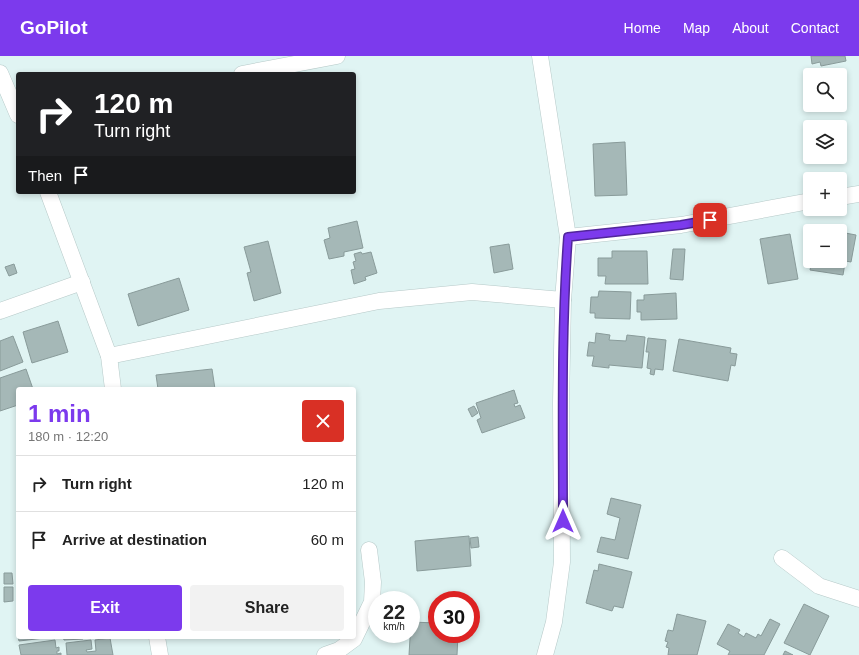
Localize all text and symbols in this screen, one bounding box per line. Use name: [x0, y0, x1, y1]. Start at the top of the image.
text: GoPilot: [20, 17, 88, 38]
text: Home: [624, 20, 661, 36]
text: Map: [683, 20, 710, 36]
text: About: [732, 20, 769, 36]
text: Contact: [791, 20, 839, 36]
map controls: [803, 68, 847, 268]
button: search: [803, 68, 847, 112]
icon: right: [28, 88, 80, 140]
text: 120 m: [94, 88, 173, 119]
button: layers: [803, 120, 847, 164]
text: Turn right: [94, 121, 170, 141]
icon: arrive: [70, 164, 92, 186]
text: Then: [28, 167, 62, 184]
button: +: [803, 172, 847, 216]
pin: [693, 203, 727, 237]
icon: arrive: [699, 209, 721, 231]
button: −: [803, 224, 847, 268]
text: 1 min: [28, 400, 91, 427]
button: close: [302, 400, 344, 442]
text: 180 m · 12:20: [28, 429, 108, 444]
icon: right: [28, 473, 50, 495]
text: Turn right: [62, 475, 132, 492]
text: 120 m: [302, 475, 344, 492]
position arrow: [542, 500, 584, 542]
icon: arrive: [28, 529, 50, 551]
text: Arrive at destination: [62, 531, 207, 548]
text: 60 m: [311, 531, 344, 548]
button: Exit: [28, 585, 182, 631]
button: Share: [190, 585, 344, 631]
speed limit sign: 30: [428, 591, 480, 643]
text: 22: [383, 601, 405, 623]
text: km/h: [383, 621, 405, 632]

